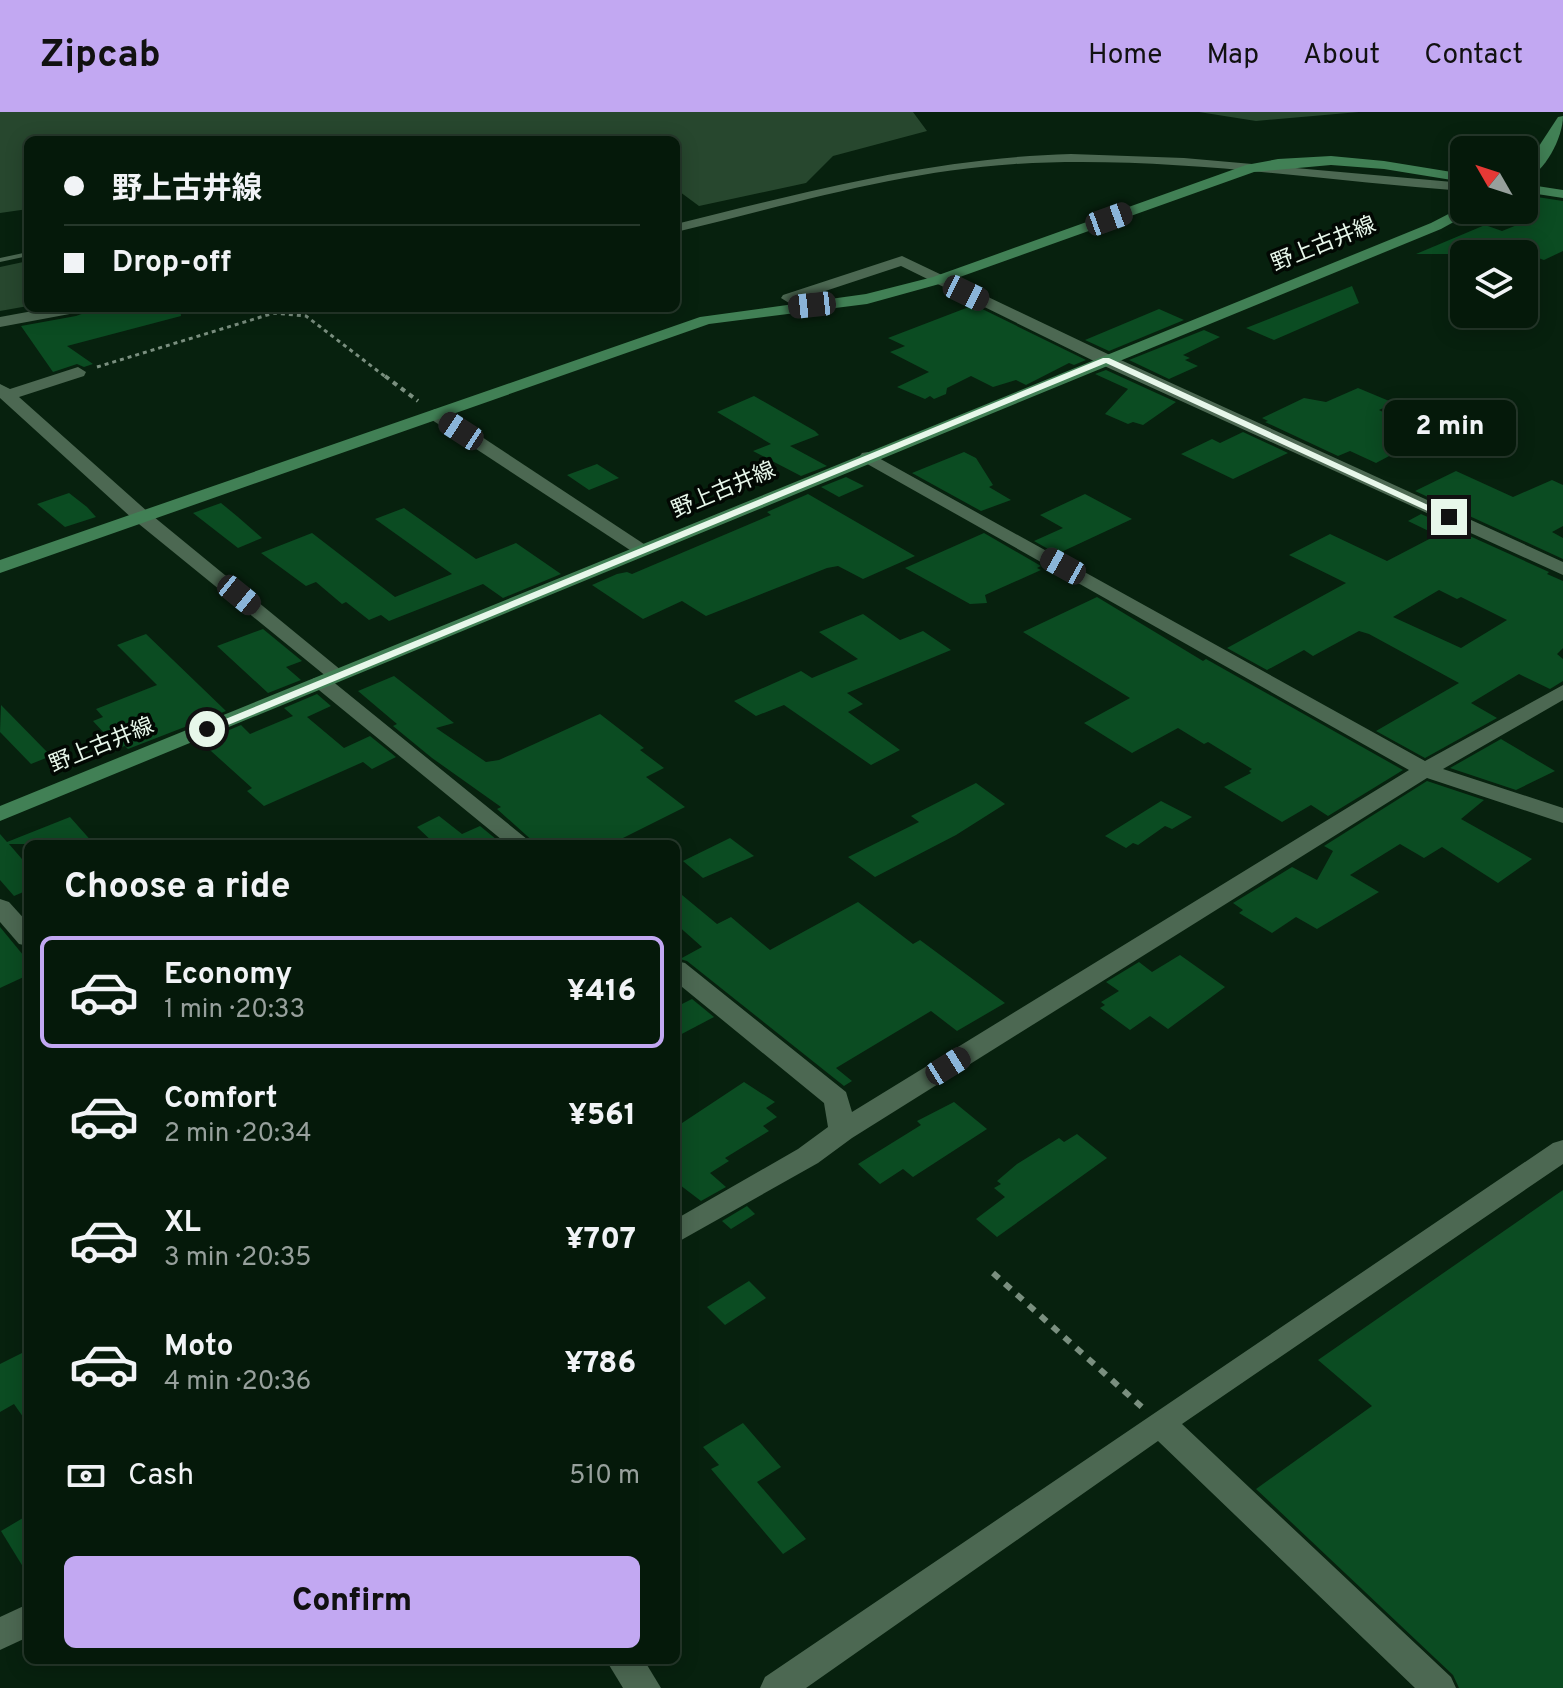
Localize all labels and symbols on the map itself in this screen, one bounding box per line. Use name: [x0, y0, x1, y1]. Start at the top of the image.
north arrow: [1450, 136, 1538, 224]
car: [1082, 200, 1136, 238]
street label: 野上古井線: [1268, 212, 1380, 278]
car: [939, 272, 993, 314]
car: [787, 291, 837, 319]
callout: 2 min: [1383, 401, 1515, 457]
car: [434, 408, 488, 454]
street label: 野上古井線: [668, 457, 780, 525]
route end: [1431, 499, 1467, 535]
car: [1036, 544, 1090, 588]
car: [213, 571, 265, 619]
route start: [189, 711, 225, 747]
street label: 野上古井線: [46, 713, 158, 779]
car: [921, 1043, 975, 1089]

